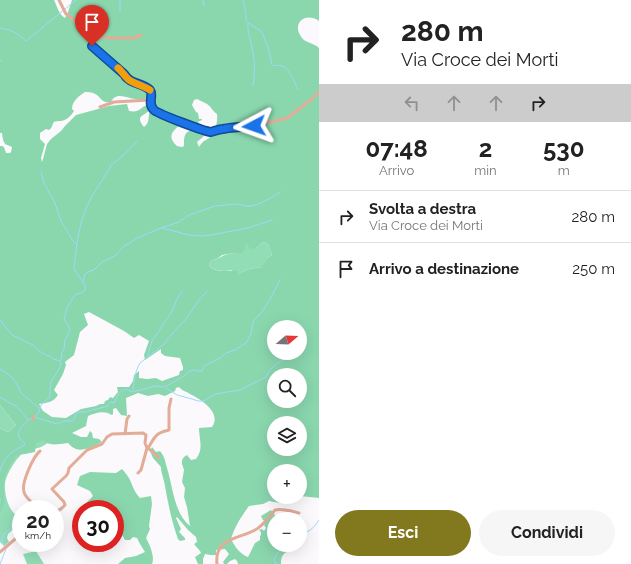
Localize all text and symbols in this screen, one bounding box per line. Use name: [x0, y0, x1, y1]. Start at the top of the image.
pin: [75, 5, 109, 46]
icon: arrive: [81, 11, 103, 33]
text: 280 m: [401, 15, 484, 48]
icon: right: [335, 16, 387, 68]
text: Via Croce dei Morti: [401, 49, 558, 70]
icon: left: [401, 92, 423, 114]
icon: ahead: [443, 92, 465, 114]
icon: ahead: [485, 92, 507, 114]
icon: right: [527, 92, 549, 114]
position arrow: [233, 105, 275, 147]
text: 07:48: [365, 134, 428, 163]
text: 2: [479, 134, 492, 163]
text: 530: [543, 134, 585, 163]
text: Arrivo: [379, 163, 414, 178]
text: min: [474, 163, 497, 178]
text: m: [558, 163, 570, 178]
text: Svolta a destra: [369, 200, 476, 218]
icon: right: [335, 206, 357, 228]
text: 280 m: [571, 208, 615, 226]
text: Via Croce dei Morti: [369, 218, 483, 233]
icon: arrive: [335, 258, 357, 280]
text: Arrivo a destinazione: [369, 260, 519, 278]
text: 250 m: [572, 260, 615, 278]
north arrow: [267, 320, 307, 360]
map controls: [267, 320, 307, 552]
button: search: [267, 368, 307, 408]
button: layers: [267, 416, 307, 456]
button: +: [267, 464, 307, 504]
speed limit sign: 30: [72, 500, 124, 552]
text: 20: [26, 509, 50, 533]
button: Esci: [335, 510, 471, 556]
button: Condividi: [479, 510, 615, 556]
button: −: [267, 512, 307, 552]
text: km/h: [25, 530, 51, 541]

